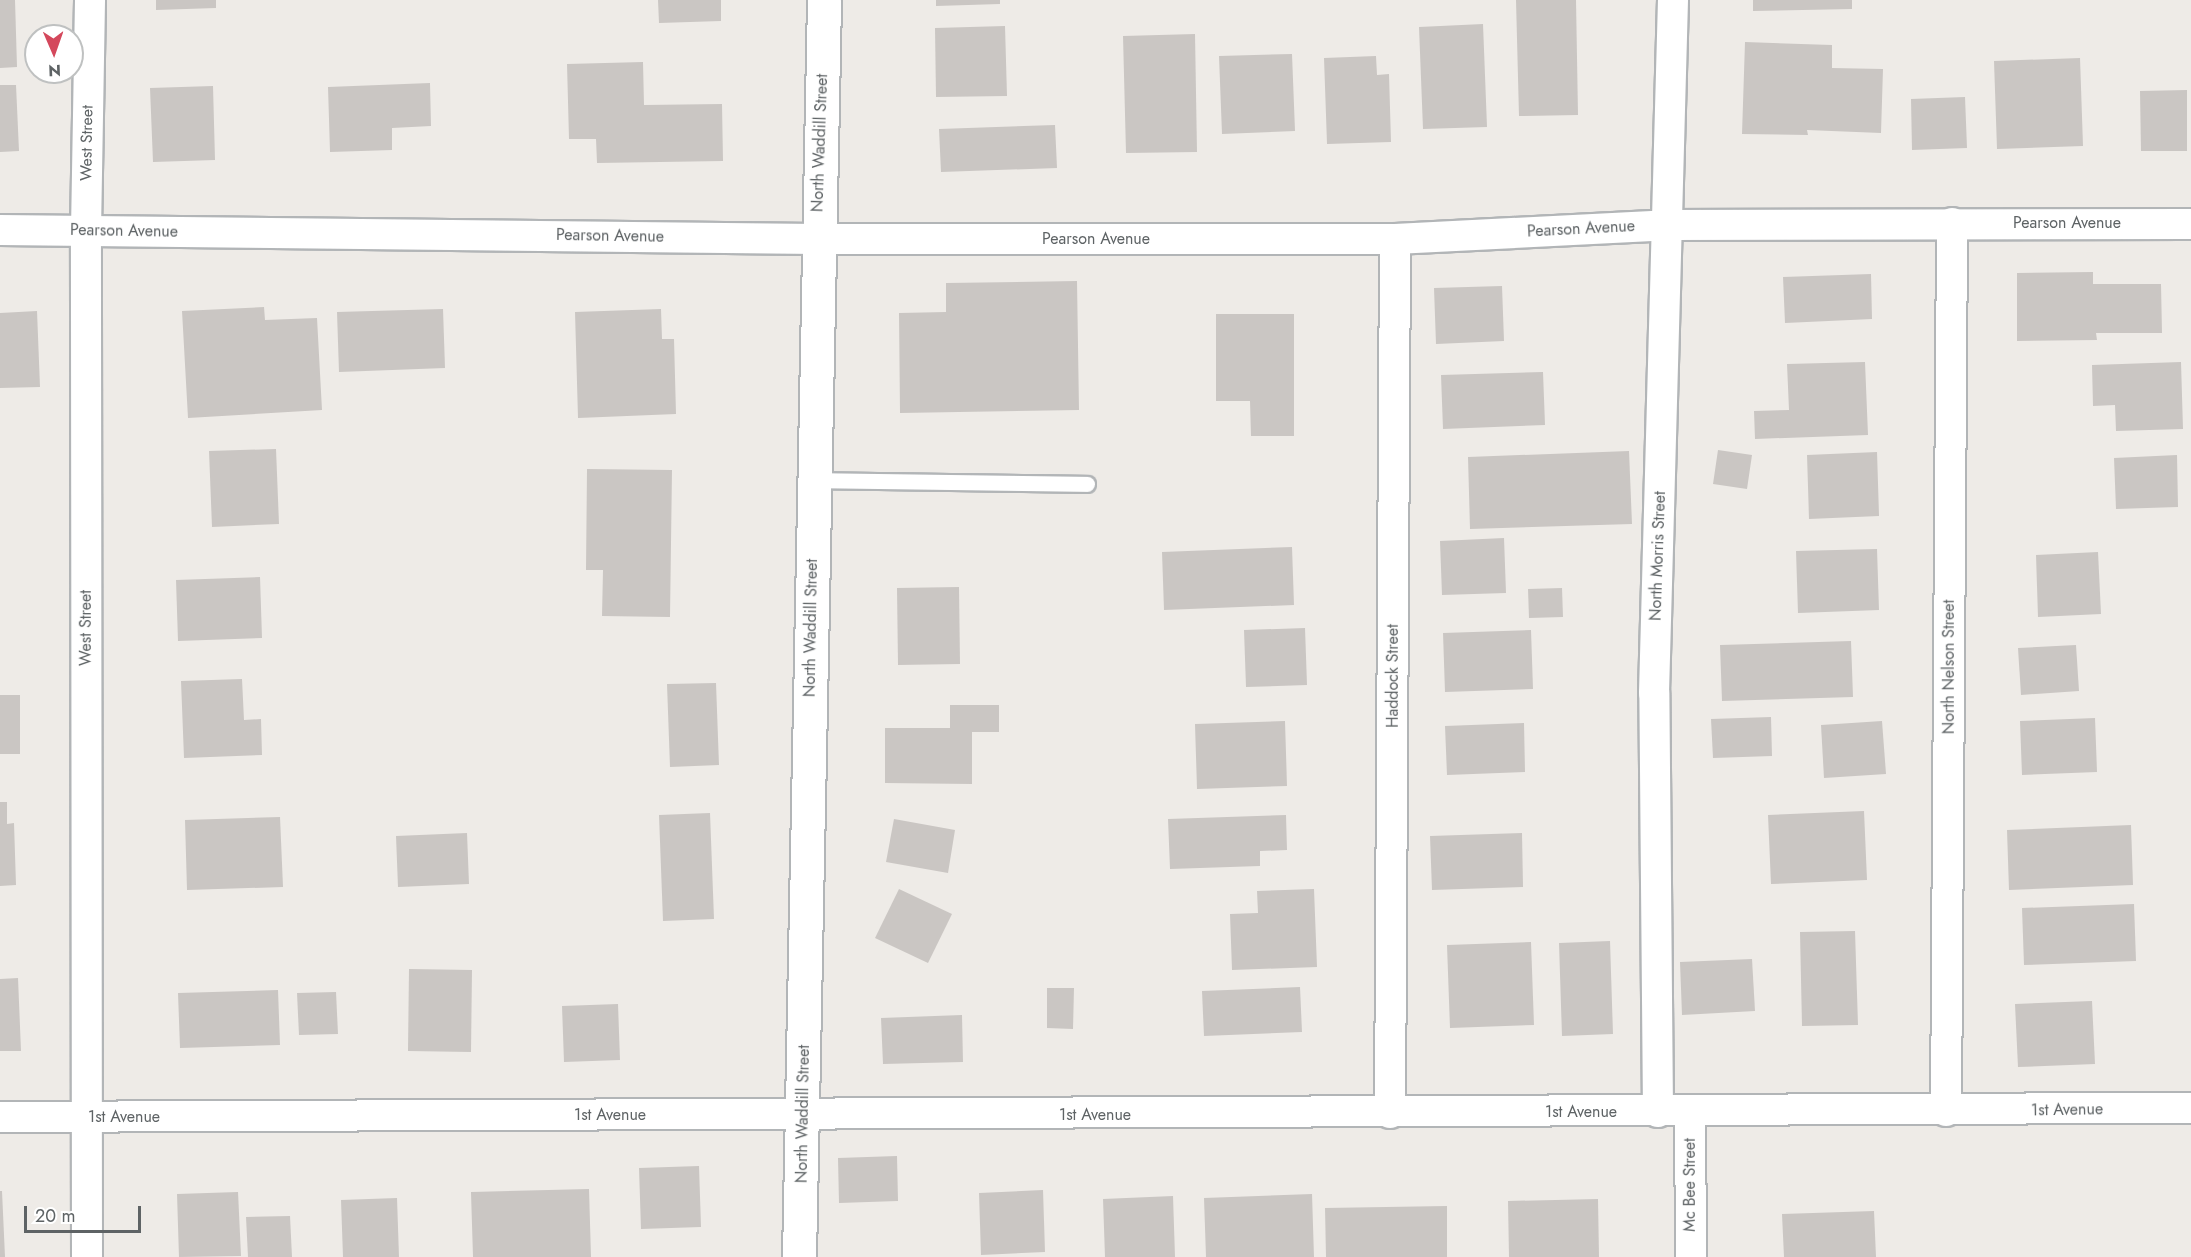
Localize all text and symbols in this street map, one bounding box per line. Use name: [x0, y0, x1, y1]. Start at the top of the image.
north arrow: [24, 24, 84, 84]
text: N: [48, 59, 61, 82]
street label: North Waddill Street: [808, 74, 832, 212]
street label: West Street: [77, 105, 97, 181]
street label: Pearson Avenue: [2013, 213, 2121, 233]
street label: Pearson Avenue: [1527, 217, 1635, 241]
street label: Pearson Avenue: [70, 220, 178, 242]
street label: Pearson Avenue: [556, 225, 664, 247]
street label: Pearson Avenue: [1042, 229, 1150, 249]
street label: North Morris Street: [1646, 491, 1670, 621]
street label: North Waddill Street: [800, 559, 822, 697]
street label: West Street: [76, 590, 96, 666]
street label: North Nelson Street: [1939, 600, 1959, 734]
street label: Haddock Street: [1383, 624, 1403, 728]
street label: North Waddill Street: [792, 1045, 814, 1183]
street label: 1st Avenue: [2031, 1100, 2103, 1120]
street label: 1st Avenue: [1545, 1102, 1617, 1122]
street label: 1st Avenue: [574, 1105, 646, 1125]
street label: 1st Avenue: [1059, 1105, 1131, 1125]
street label: 1st Avenue: [88, 1107, 160, 1127]
street label: Mc Bee Street: [1680, 1138, 1700, 1232]
scale bar: [27, 1194, 144, 1232]
text: 20 m: [35, 1203, 75, 1229]

